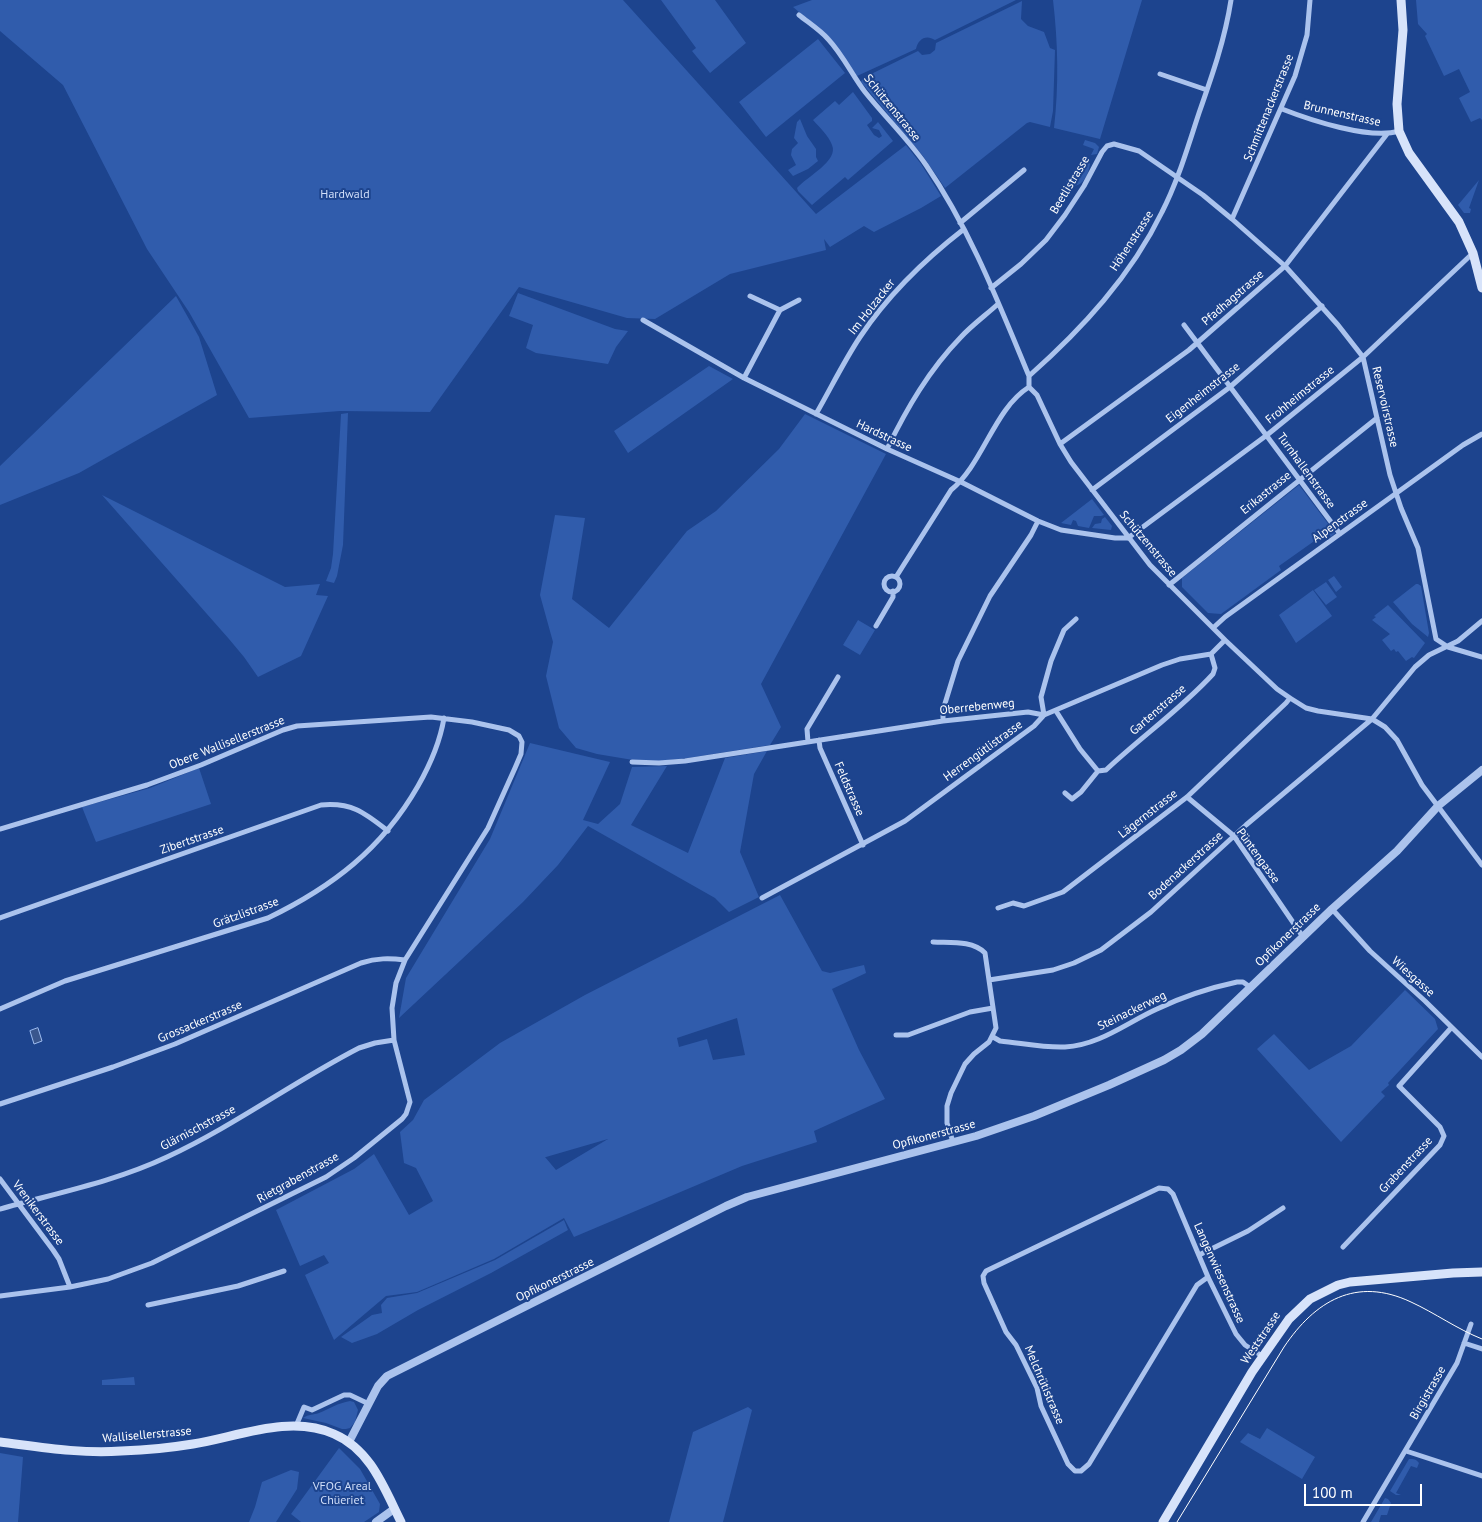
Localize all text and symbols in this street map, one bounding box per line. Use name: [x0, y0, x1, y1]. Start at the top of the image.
street label: Schmittenackerstrasse: [1241, 52, 1297, 164]
street label: Schützenstrasse: [861, 72, 923, 144]
street label: Brunnenstrasse: [1302, 98, 1382, 130]
street label: Beetlistrasse: [1047, 153, 1093, 217]
park label: Hardwald: [320, 188, 370, 202]
street label: Höhenstrasse: [1107, 208, 1157, 274]
street label: Pfadhagstrasse: [1199, 267, 1267, 329]
street label: Im Holzacker: [846, 276, 898, 338]
street label: Eigenheimstrasse: [1163, 360, 1243, 426]
street label: Frohheimstrasse: [1263, 363, 1337, 427]
street label: Reservoirstrasse: [1369, 365, 1401, 449]
street label: Hardstrasse: [854, 417, 914, 455]
street label: Turnhallenstrasse: [1274, 430, 1338, 512]
street label: Erikastrasse: [1238, 468, 1294, 518]
street label: Alpenstrasse: [1309, 496, 1371, 546]
street label: Schützenstrasse: [1116, 508, 1180, 580]
street label: Gartenstrasse: [1127, 682, 1189, 738]
street label: Oberrebenweg: [939, 696, 1015, 718]
street label: Obere Wallisellerstrasse: [167, 713, 287, 773]
street label: Herrengütlistrasse: [941, 718, 1025, 784]
street label: Feldstrasse: [831, 760, 867, 818]
street label: Lägernstrasse: [1116, 787, 1180, 841]
street label: Zibertstrasse: [158, 822, 226, 858]
street label: Püntengasse: [1233, 826, 1283, 886]
street label: Bodenackerstrasse: [1146, 829, 1226, 903]
street label: Grätzlistrasse: [211, 894, 281, 932]
street label: Opfikonerstrasse: [1252, 900, 1324, 970]
street label: Wiesgasse: [1389, 954, 1437, 1000]
street label: Steinackerweg: [1095, 988, 1169, 1034]
street label: Grossackerstrasse: [156, 998, 244, 1046]
street label: Glärnischstrasse: [158, 1102, 238, 1154]
street label: Opfikonerstrasse: [891, 1117, 977, 1153]
street label: Grabenstrasse: [1376, 1134, 1436, 1196]
street label: Rietgrabenstrasse: [255, 1150, 341, 1206]
street label: Vrenikerstrasse: [9, 1178, 67, 1248]
street label: Langenwiesenstrasse: [1190, 1220, 1248, 1326]
street label: Opfikonerstrasse: [514, 1255, 596, 1305]
street label: Weststrasse: [1238, 1309, 1284, 1367]
street label: Melchrütistrasse: [1021, 1343, 1067, 1427]
street label: Birgistrasse: [1407, 1364, 1449, 1422]
street label: Wallisellerstrasse: [102, 1424, 192, 1446]
scale bar: [1307, 1474, 1424, 1506]
park label: VFOG Areal Chüeriet: [313, 1480, 371, 1508]
text: 100 m: [1312, 1483, 1353, 1502]

